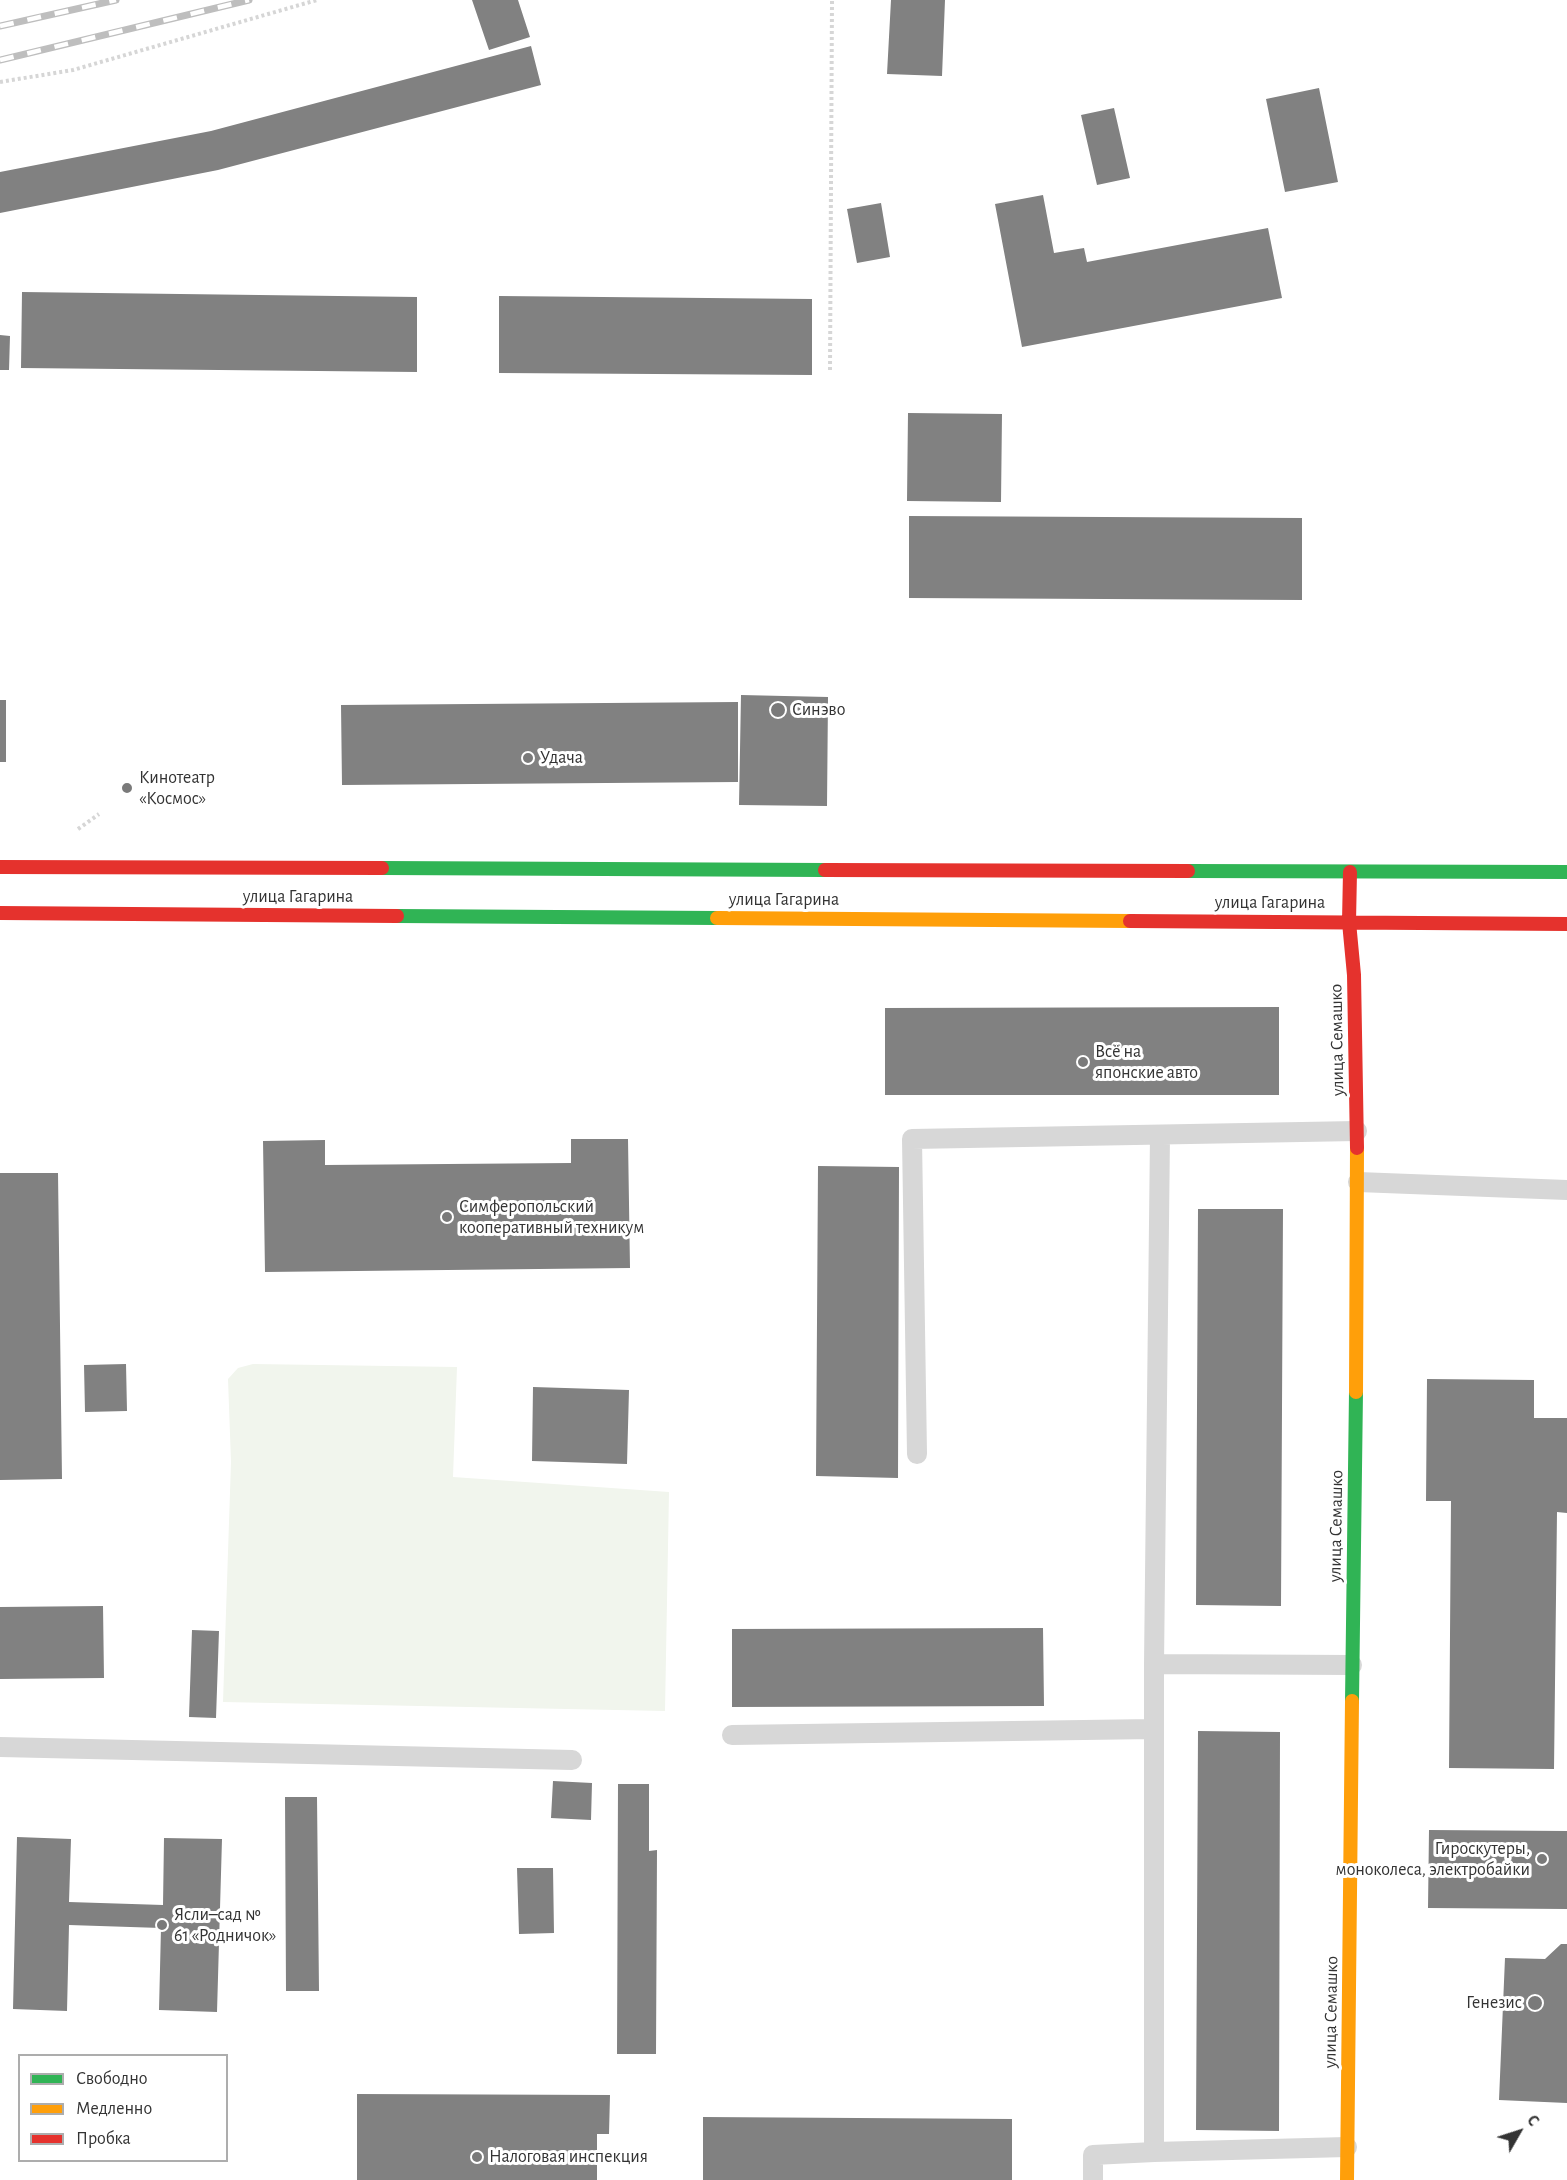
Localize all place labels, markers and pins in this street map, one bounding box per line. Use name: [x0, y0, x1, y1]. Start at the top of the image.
place label: Синэво: [792, 699, 845, 721]
marker: Синэво: [769, 701, 787, 719]
place label: Удача: [540, 747, 583, 769]
marker: Удача: [521, 751, 535, 765]
place label: Кинотеатр «Космос»: [139, 767, 215, 810]
marker: Кинотеатр «Космос»: [120, 781, 134, 795]
place label: Всё на японские авто: [1095, 1041, 1198, 1084]
marker: Всё на японские авто: [1076, 1055, 1090, 1069]
place label: Симферопольский кооперативный техникум: [459, 1196, 644, 1238]
marker: Симферопольский кооперативный техникум: [440, 1210, 454, 1224]
place label: Гироскутеры, моноколеса, электробайки: [1336, 1838, 1530, 1880]
marker: Гироскутеры, моноколеса, электробайки: [1535, 1852, 1549, 1866]
place label: Ясли–сад № 61 «Родничок»: [174, 1904, 276, 1946]
marker: Ясли–сад № 61 «Родничок»: [155, 1918, 169, 1932]
place label: Генезис: [1466, 1992, 1522, 2014]
marker: Генезис: [1526, 1994, 1544, 2012]
place label: Налоговая инспекция: [489, 2146, 648, 2168]
marker: Налоговая инспекция: [470, 2150, 484, 2164]

